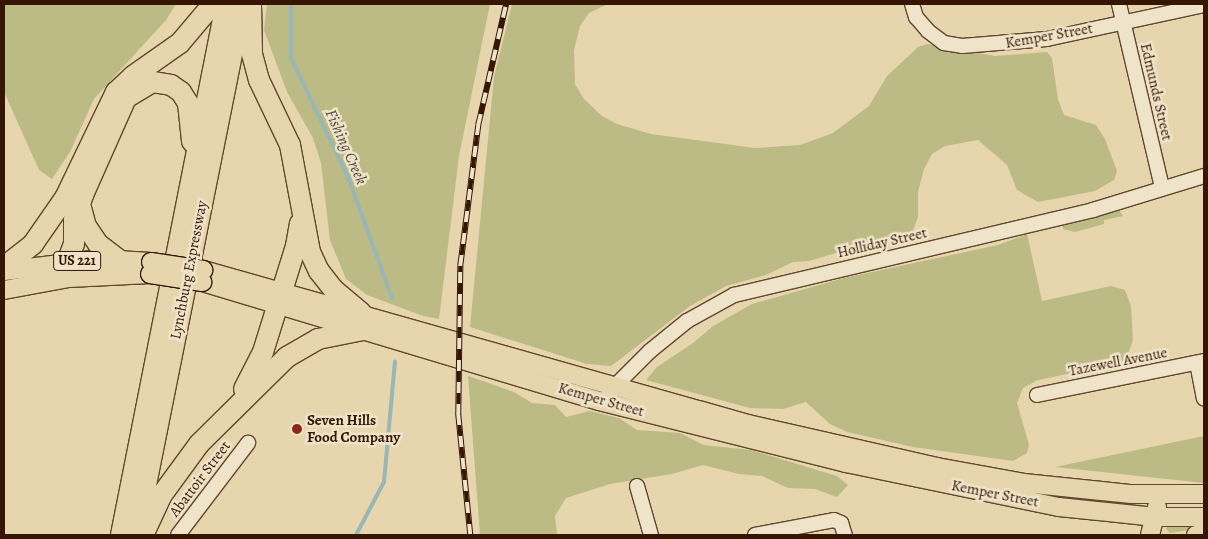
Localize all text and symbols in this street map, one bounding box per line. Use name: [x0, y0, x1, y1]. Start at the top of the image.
street label: Kemper Street: [1004, 19, 1094, 53]
street label: Edmunds Street: [1136, 42, 1176, 142]
water label: Fishing Creek: [321, 106, 371, 188]
street label: Lynchburg Expressway: [167, 199, 211, 341]
street label: Holliday Street: [835, 224, 929, 262]
road number: US 221: [52, 250, 102, 272]
street label: Tazewell Avenue: [1067, 344, 1169, 380]
street label: Kemper Street: [556, 379, 646, 421]
place label: Seven Hills Food Company: [307, 411, 400, 446]
marker: Seven Hills Food Company: [291, 423, 303, 435]
street label: Abattoir Street: [166, 438, 234, 520]
street label: Kemper Street: [950, 477, 1040, 511]

